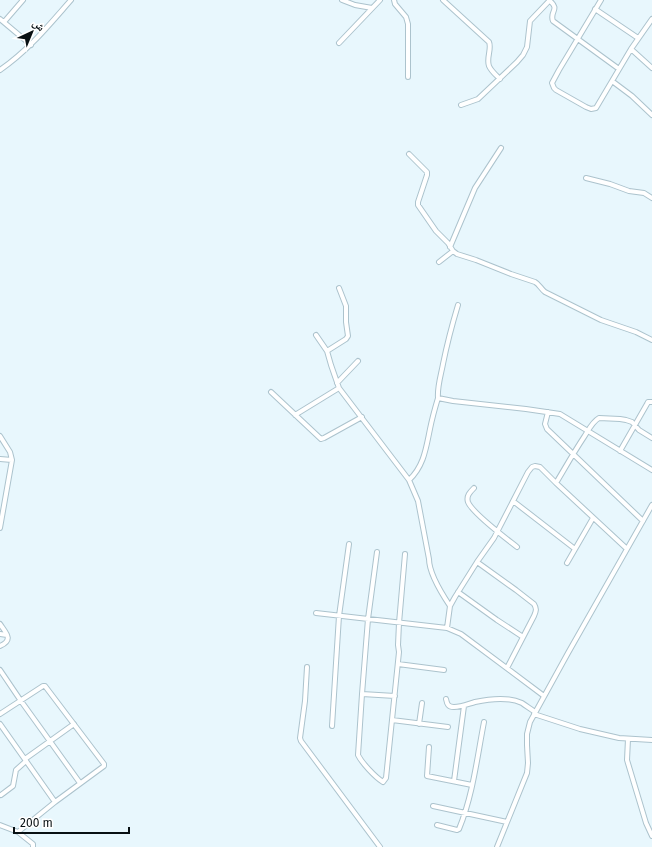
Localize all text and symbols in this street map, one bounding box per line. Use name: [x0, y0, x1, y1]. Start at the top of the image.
north arrow: [12, 12, 52, 52]
text: ش: [29, 16, 48, 35]
scale bar: [14, 809, 129, 835]
text: 200 m: [20, 816, 53, 830]

